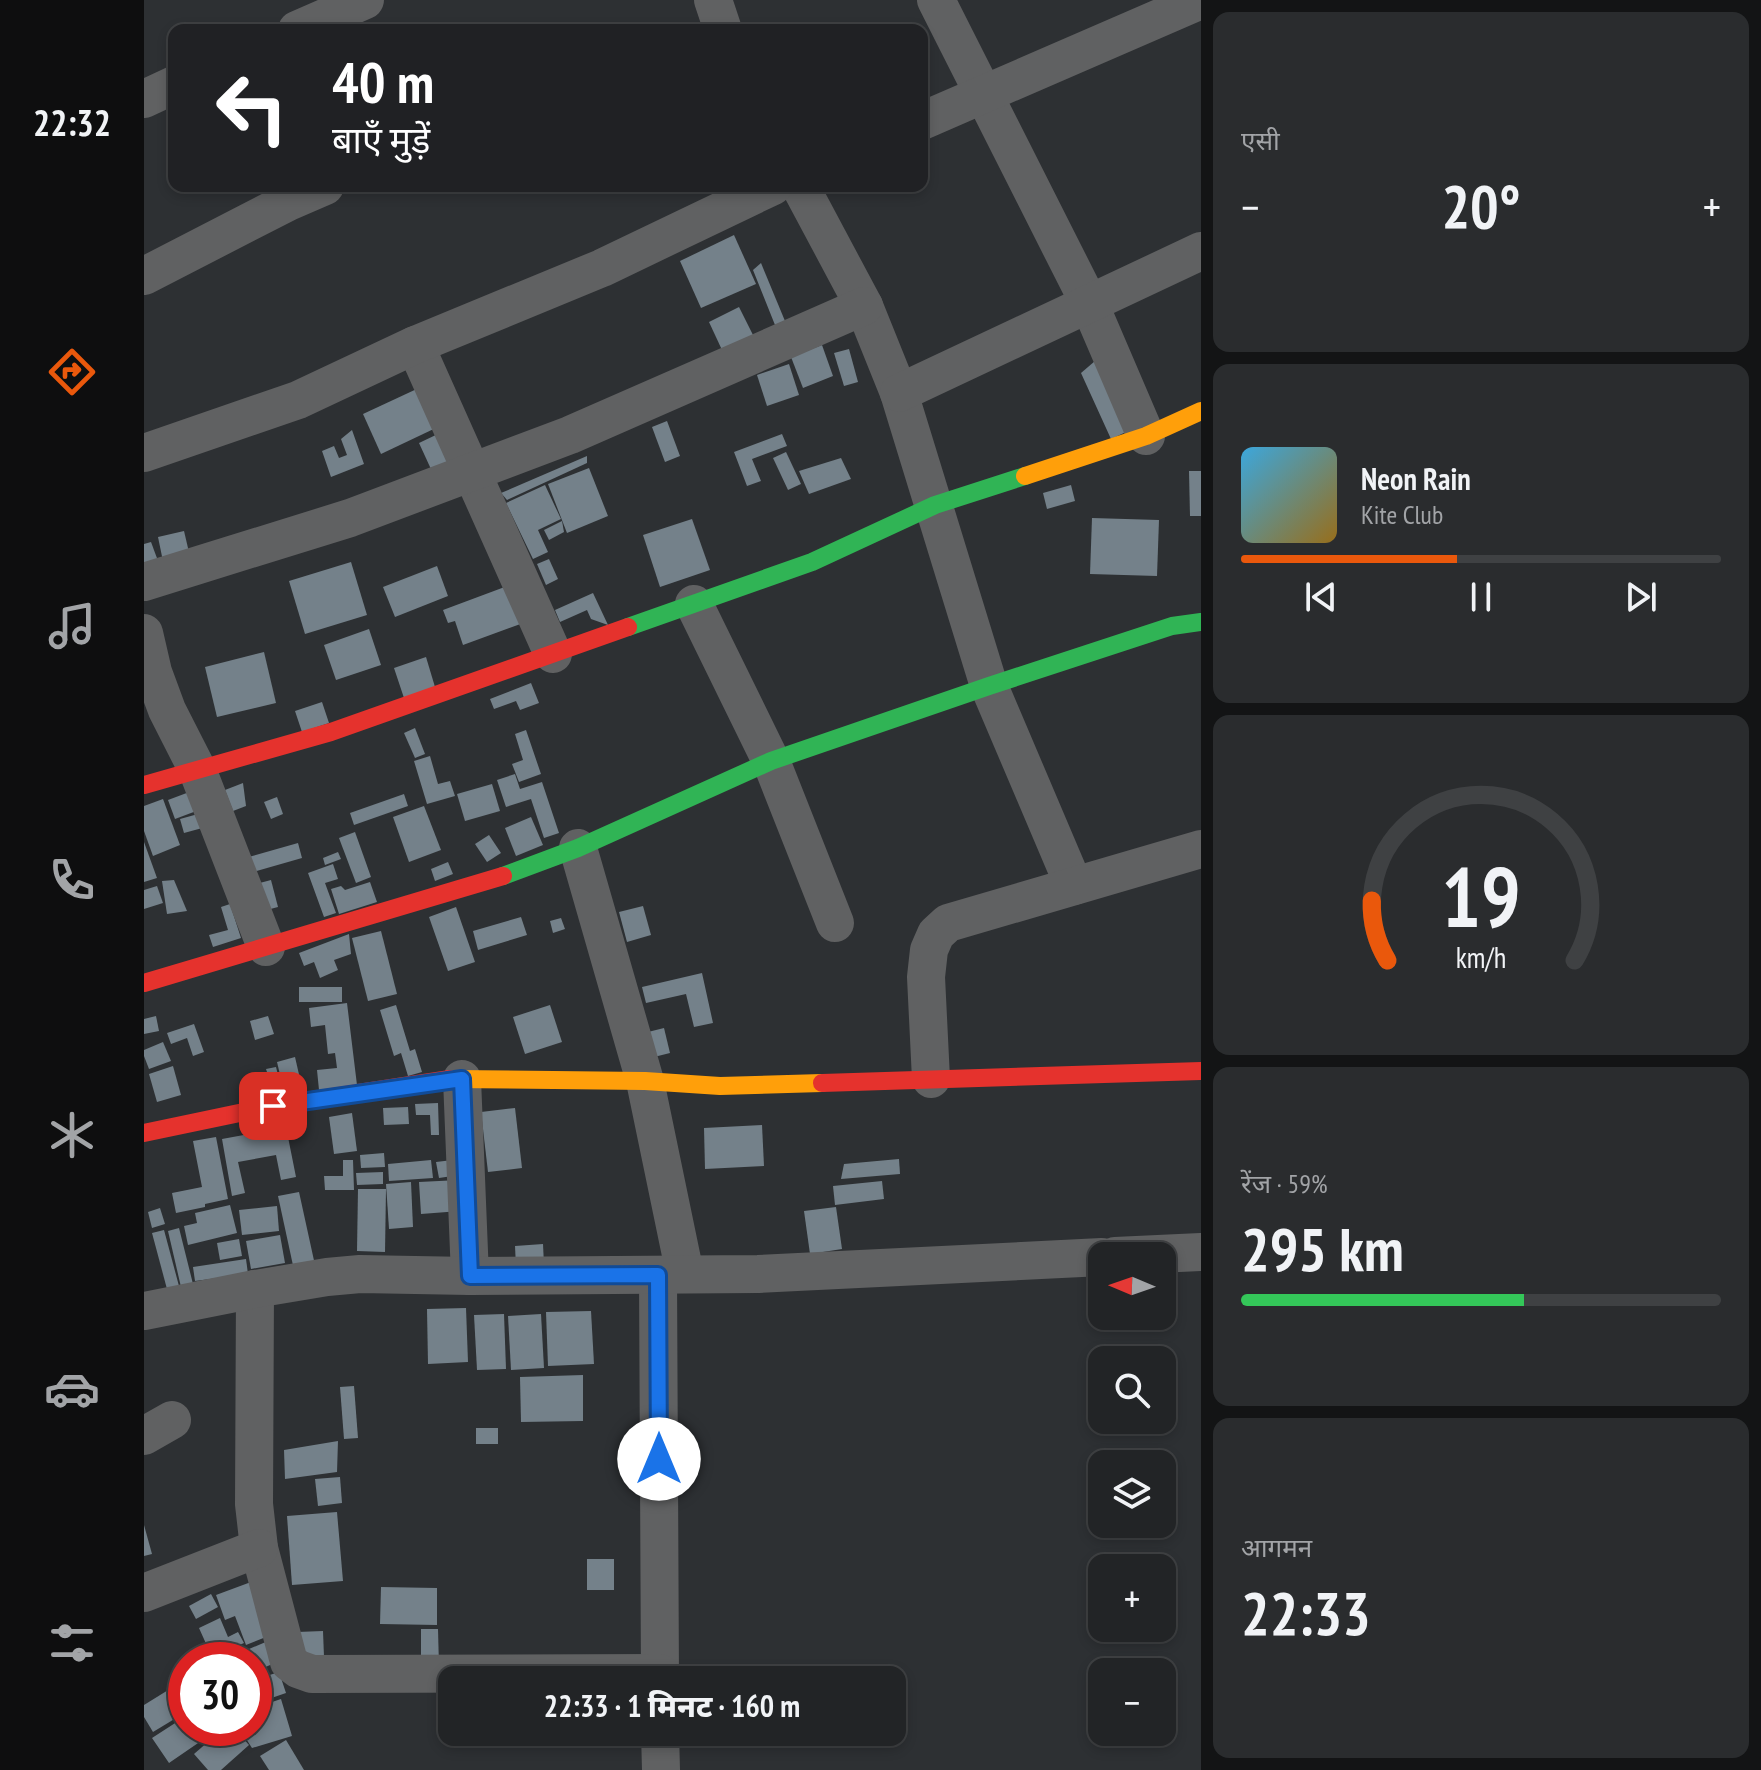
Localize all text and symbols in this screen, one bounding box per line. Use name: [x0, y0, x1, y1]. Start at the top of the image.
text: 40 m: [332, 46, 434, 118]
icon: left: [200, 56, 304, 160]
text: 22:32: [33, 99, 111, 146]
text: बाएँ मुड़ें: [332, 116, 430, 163]
text: एसी: [1241, 124, 1280, 157]
text: 20°: [1441, 167, 1521, 245]
text: −: [1241, 178, 1259, 235]
text: +: [1703, 178, 1721, 235]
icon: directions: [44, 344, 100, 400]
text: Neon Rain: [1361, 459, 1471, 498]
text: Kite Club: [1361, 498, 1443, 531]
icon: previous: [1299, 575, 1343, 619]
icon: pause: [1459, 575, 1503, 619]
icon: next: [1619, 575, 1663, 619]
icon: music: [44, 598, 100, 654]
text: 19: [1441, 842, 1521, 950]
icon: phone: [44, 852, 100, 908]
text: km/h: [1456, 939, 1506, 976]
pin: [239, 1072, 307, 1140]
icon: arrive: [251, 1084, 295, 1128]
icon: climate: [44, 1107, 100, 1163]
text: रेंज · 59%: [1241, 1167, 1327, 1200]
text: 295 km: [1241, 1210, 1404, 1288]
north arrow: [1088, 1242, 1176, 1330]
map controls: [1088, 1242, 1176, 1746]
button: search: [1088, 1346, 1176, 1434]
icon: car: [44, 1361, 100, 1417]
position arrow: [617, 1417, 701, 1501]
button: layers: [1088, 1450, 1176, 1538]
text: आगमन: [1241, 1531, 1312, 1564]
button: +: [1088, 1554, 1176, 1642]
text: 22:33: [1241, 1574, 1371, 1652]
icon: filters: [44, 1615, 100, 1671]
speed limit sign: 30: [168, 1642, 272, 1746]
button: −: [1088, 1658, 1176, 1746]
text: 22:33 · 1 मिनट · 160 m: [544, 1686, 800, 1725]

